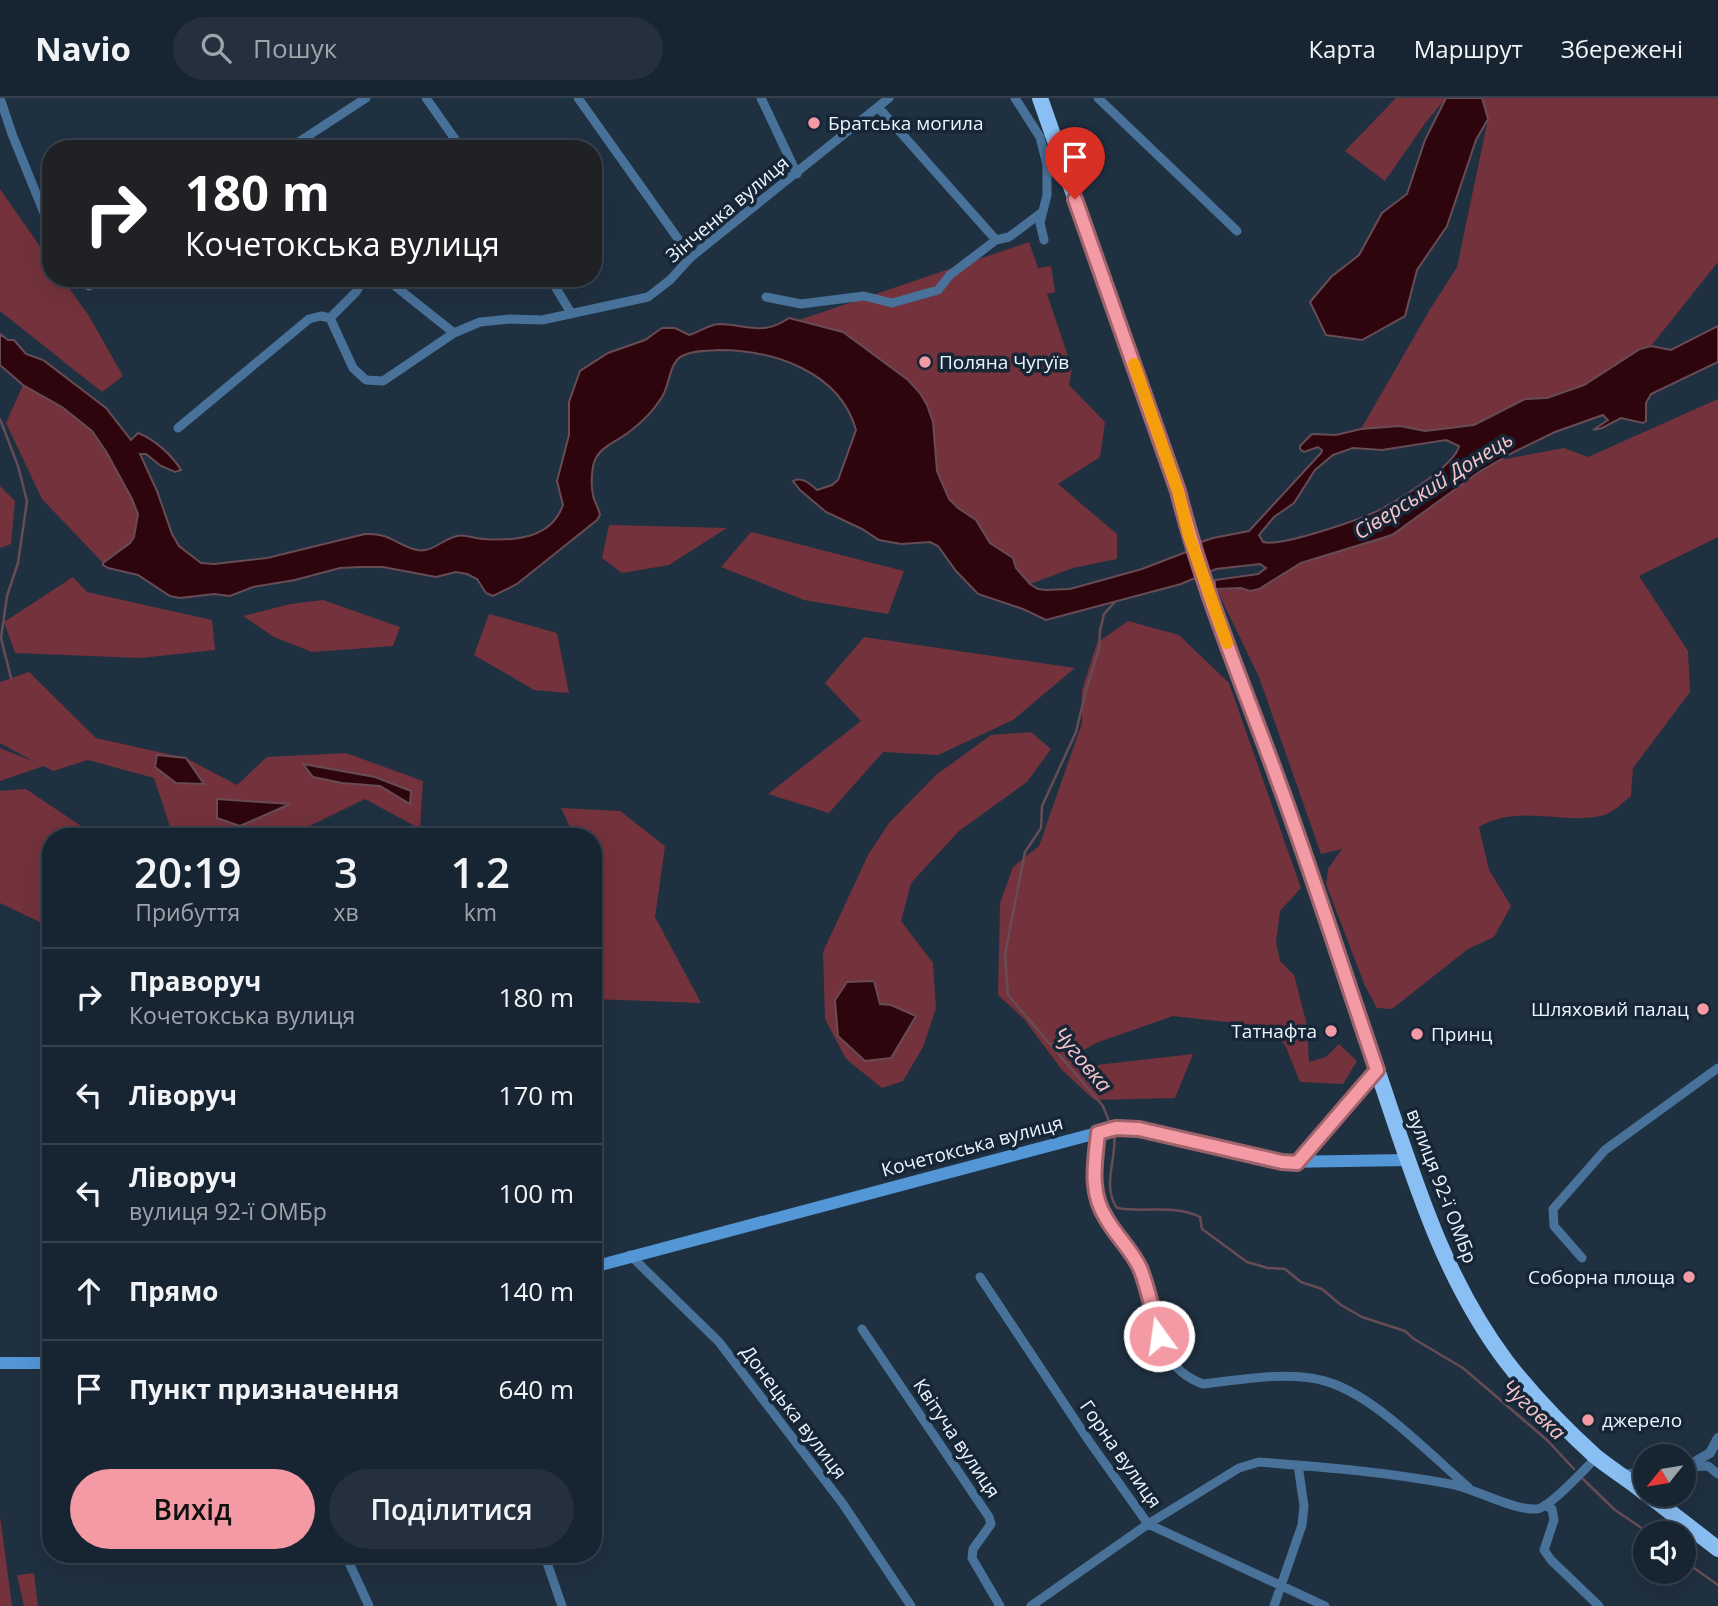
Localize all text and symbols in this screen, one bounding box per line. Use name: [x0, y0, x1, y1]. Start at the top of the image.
search box: [173, 17, 663, 80]
text: Navio: [35, 26, 131, 71]
icon: search: [197, 29, 235, 67]
text: Пошук: [253, 30, 337, 66]
text: Карта: [1308, 32, 1376, 65]
text: Маршрут: [1414, 32, 1523, 65]
text: Збережені: [1561, 32, 1683, 65]
place label: Братська могила: [828, 110, 983, 136]
marker: Братська могила: [806, 115, 822, 131]
pin: [1045, 127, 1105, 199]
icon: arrive: [1056, 138, 1094, 176]
street label: Зінченка вулиця: [660, 150, 794, 268]
text: 180 m: [185, 159, 330, 225]
icon: right: [70, 168, 161, 259]
text: Кочетокська вулиця: [185, 222, 500, 265]
place label: Поляна Чугуїв: [939, 349, 1069, 375]
marker: Поляна Чугуїв: [917, 354, 933, 370]
water label: Сіверський Донець: [1348, 425, 1518, 545]
text: 20:19: [134, 843, 241, 900]
text: 3: [334, 843, 358, 900]
text: 1.2: [451, 843, 510, 900]
text: Прибуття: [135, 896, 240, 928]
text: хв: [333, 896, 359, 928]
text: km: [464, 896, 497, 928]
text: Праворуч: [129, 963, 261, 999]
icon: right: [70, 978, 108, 1016]
text: 180 m: [499, 979, 574, 1015]
place label: Шляховий палац: [1531, 996, 1689, 1022]
text: Кочетокська вулиця: [129, 999, 355, 1031]
marker: Шляховий палац: [1695, 1001, 1711, 1017]
place label: Татнафта: [1231, 1018, 1317, 1044]
water label: Чуговка: [1047, 1020, 1119, 1098]
place label: Принц: [1431, 1021, 1493, 1047]
marker: Татнафта: [1323, 1023, 1339, 1039]
marker: Принц: [1409, 1026, 1425, 1042]
icon: left: [70, 1076, 108, 1114]
text: Ліворуч: [129, 1077, 237, 1113]
text: 170 m: [499, 1077, 574, 1113]
street label: вулиця 92-ї ОМБр: [1401, 1105, 1483, 1267]
street label: Кочетокська вулиця: [878, 1109, 1066, 1183]
text: Ліворуч: [129, 1159, 237, 1195]
icon: left: [70, 1174, 108, 1212]
text: 100 m: [499, 1175, 574, 1211]
text: вулиця 92-ї ОМБр: [129, 1195, 327, 1227]
place label: Соборна площа: [1528, 1264, 1675, 1290]
marker: Соборна площа: [1681, 1269, 1697, 1285]
icon: ahead: [70, 1272, 108, 1310]
text: Прямо: [129, 1273, 218, 1309]
text: 140 m: [499, 1273, 574, 1309]
position arrow: [1122, 1299, 1196, 1373]
street label: Донецька вулиця: [735, 1340, 853, 1484]
icon: arrive: [70, 1370, 108, 1408]
text: Пункт призначення: [129, 1371, 399, 1407]
text: 640 m: [499, 1371, 574, 1407]
water label: Чуговка: [1496, 1372, 1572, 1446]
street label: Квітуча вулиця: [907, 1373, 1007, 1503]
street label: Горна вулиця: [1074, 1395, 1168, 1513]
place label: джерело: [1602, 1407, 1682, 1433]
marker: джерело: [1580, 1412, 1596, 1428]
north arrow: [1633, 1444, 1696, 1507]
map controls: [1633, 1444, 1696, 1584]
button: Вихід: [70, 1469, 315, 1549]
button: Поділитися: [329, 1469, 574, 1549]
button: sound: [1633, 1521, 1696, 1584]

